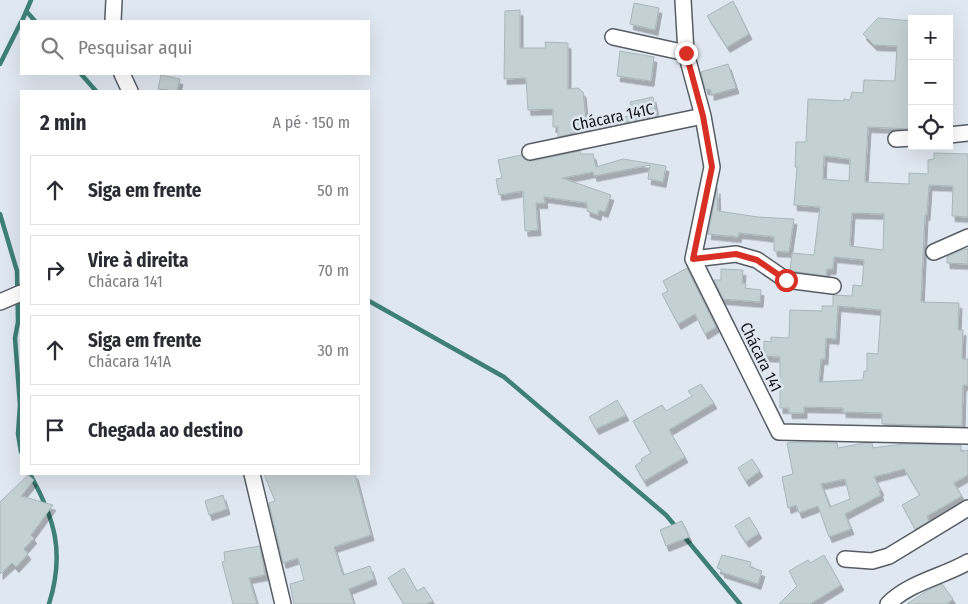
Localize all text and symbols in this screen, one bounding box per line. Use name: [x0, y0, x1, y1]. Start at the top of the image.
map controls: [908, 15, 953, 150]
button: +: [908, 15, 953, 60]
search box: [20, 20, 370, 75]
icon: search: [38, 34, 66, 62]
text: Pesquisar aqui: [78, 36, 192, 59]
route end: [675, 42, 698, 65]
button: −: [908, 60, 953, 105]
street label: Chácara 141C: [570, 99, 656, 135]
button: locate: [908, 105, 953, 150]
text: 2 min: [40, 110, 87, 136]
text: A pé · 150 m: [273, 113, 350, 132]
icon: ahead: [41, 176, 69, 204]
text: Siga em frente: [88, 179, 202, 202]
text: 50 m: [317, 181, 349, 200]
text: Vire à direita: [88, 249, 189, 272]
icon: right: [41, 256, 69, 284]
text: 70 m: [318, 261, 349, 280]
route start: [775, 269, 798, 292]
text: Chácara 141: [88, 272, 163, 291]
street label: Chácara 141: [736, 319, 786, 395]
text: Siga em frente: [88, 329, 202, 352]
icon: ahead: [41, 336, 69, 364]
text: 30 m: [317, 341, 349, 360]
text: Chácara 141A: [88, 352, 171, 371]
icon: arrive: [41, 416, 69, 444]
text: Chegada ao destino: [88, 419, 243, 442]

